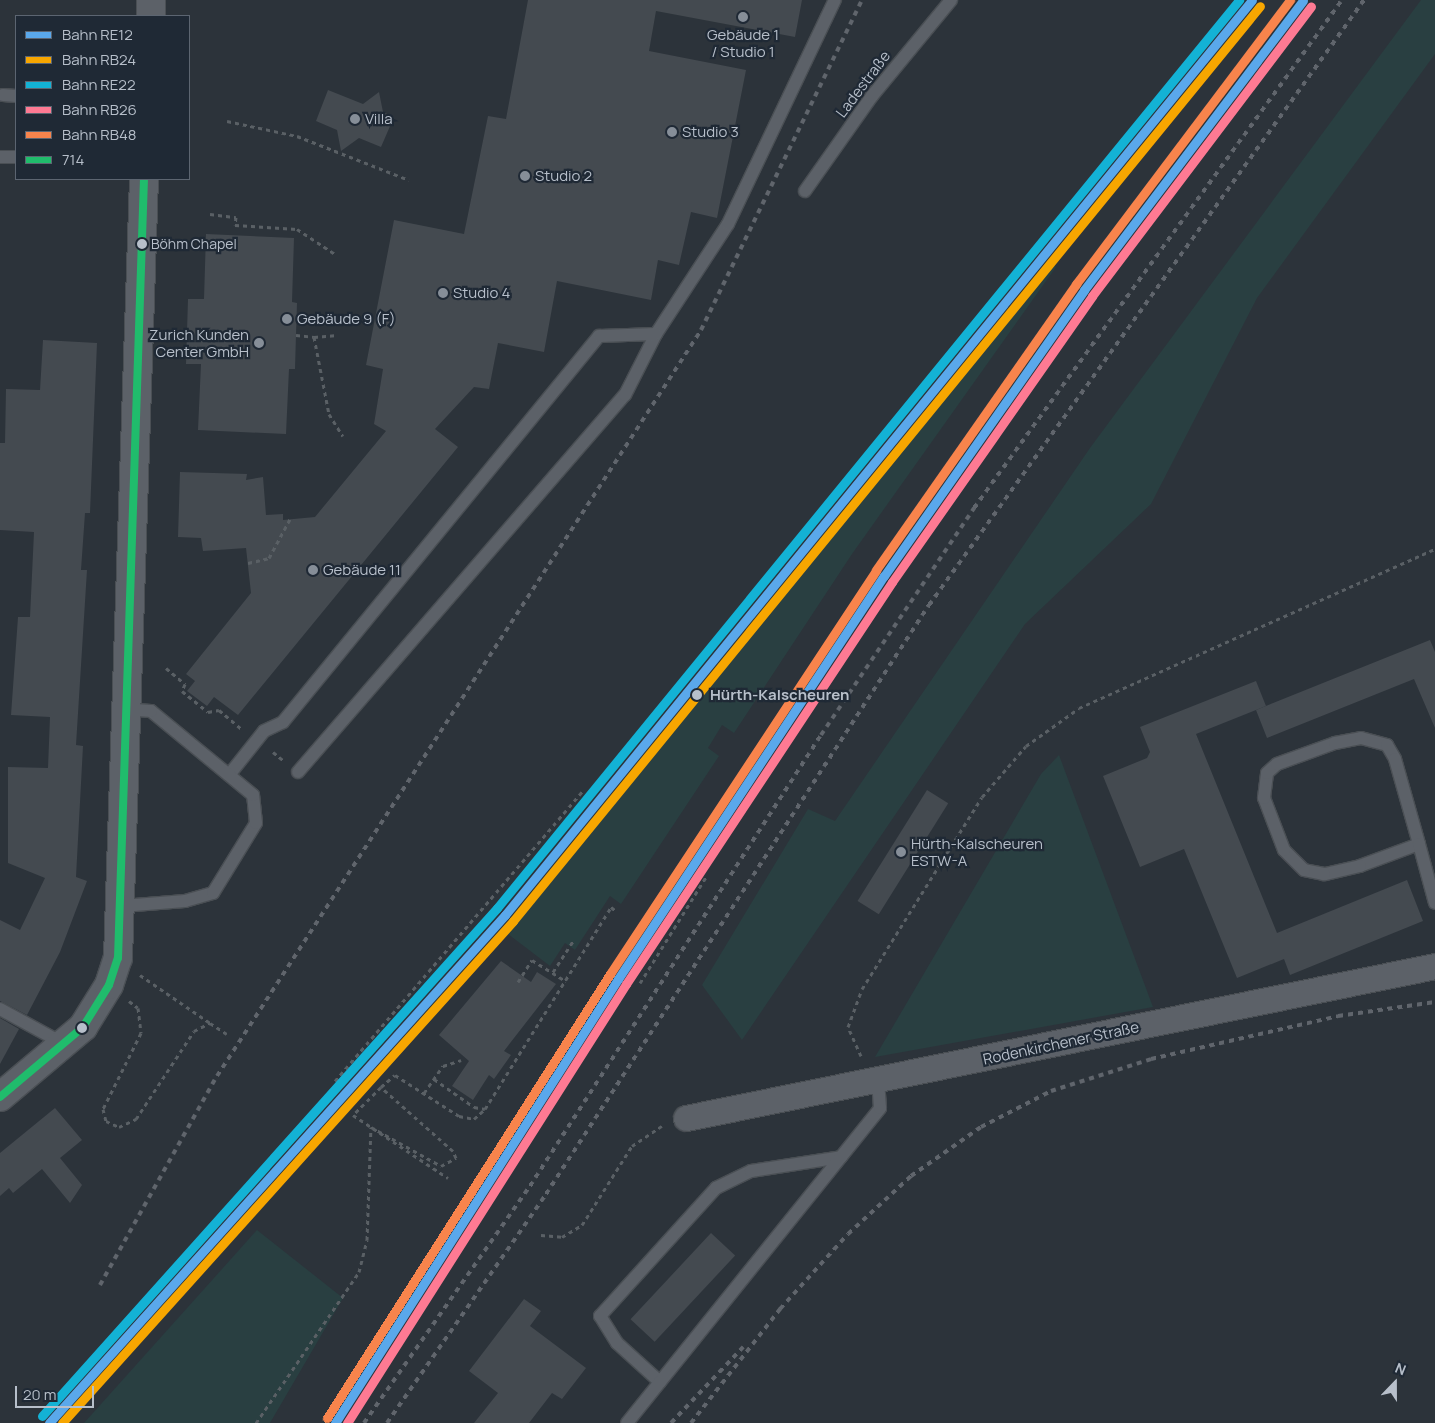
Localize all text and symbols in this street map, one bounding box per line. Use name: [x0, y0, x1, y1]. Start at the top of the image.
marker: Gebäude 1 / Studio 1: [737, 11, 749, 23]
legend: [15, 15, 190, 180]
text: Bahn RE12: [62, 24, 133, 45]
place label: Gebäude 1 / Studio 1: [707, 25, 779, 60]
street label: Ladestraße: [832, 47, 894, 121]
text: Bahn RB24: [62, 49, 136, 70]
text: Bahn RE22: [62, 74, 135, 95]
text: Bahn RB26: [62, 99, 137, 120]
place label: Villa: [365, 110, 393, 128]
marker: Villa: [349, 113, 361, 125]
place label: Studio 3: [682, 123, 739, 141]
text: Bahn RB48: [62, 124, 137, 145]
marker: Studio 3: [666, 126, 678, 138]
text: 714: [62, 149, 84, 170]
place label: Studio 2: [535, 167, 592, 185]
marker: Studio 2: [519, 170, 531, 182]
place label: Böhm Chapel: [151, 236, 237, 252]
marker: Böhm Chapel: [137, 239, 147, 249]
place label: Studio 4: [453, 284, 510, 302]
marker: Studio 4: [437, 287, 449, 299]
place label: Gebäude 9 (F): [297, 310, 396, 328]
marker: Gebäude 9 (F): [281, 313, 293, 325]
place label: Zurich Kunden Center GmbH: [149, 325, 249, 360]
marker: Zurich Kunden Center GmbH: [253, 337, 265, 349]
place label: Gebäude 11: [323, 561, 401, 579]
marker: Gebäude 11: [307, 564, 319, 576]
marker: Hürth-Kalscheuren: [688, 686, 706, 704]
place label: Hürth-Kalscheuren: [710, 686, 849, 704]
place label: Hürth-Kalscheuren ESTW-A: [911, 834, 1043, 869]
marker: Hürth-Kalscheuren ESTW-A: [895, 846, 907, 858]
street label: Rodenkirchener Straße: [981, 1018, 1141, 1068]
unlabelled marker: [77, 1023, 87, 1033]
north arrow: [1370, 1358, 1420, 1408]
text: N: [1393, 1358, 1409, 1379]
scale bar: [18, 1376, 96, 1408]
text: 20 m: [23, 1384, 56, 1405]

